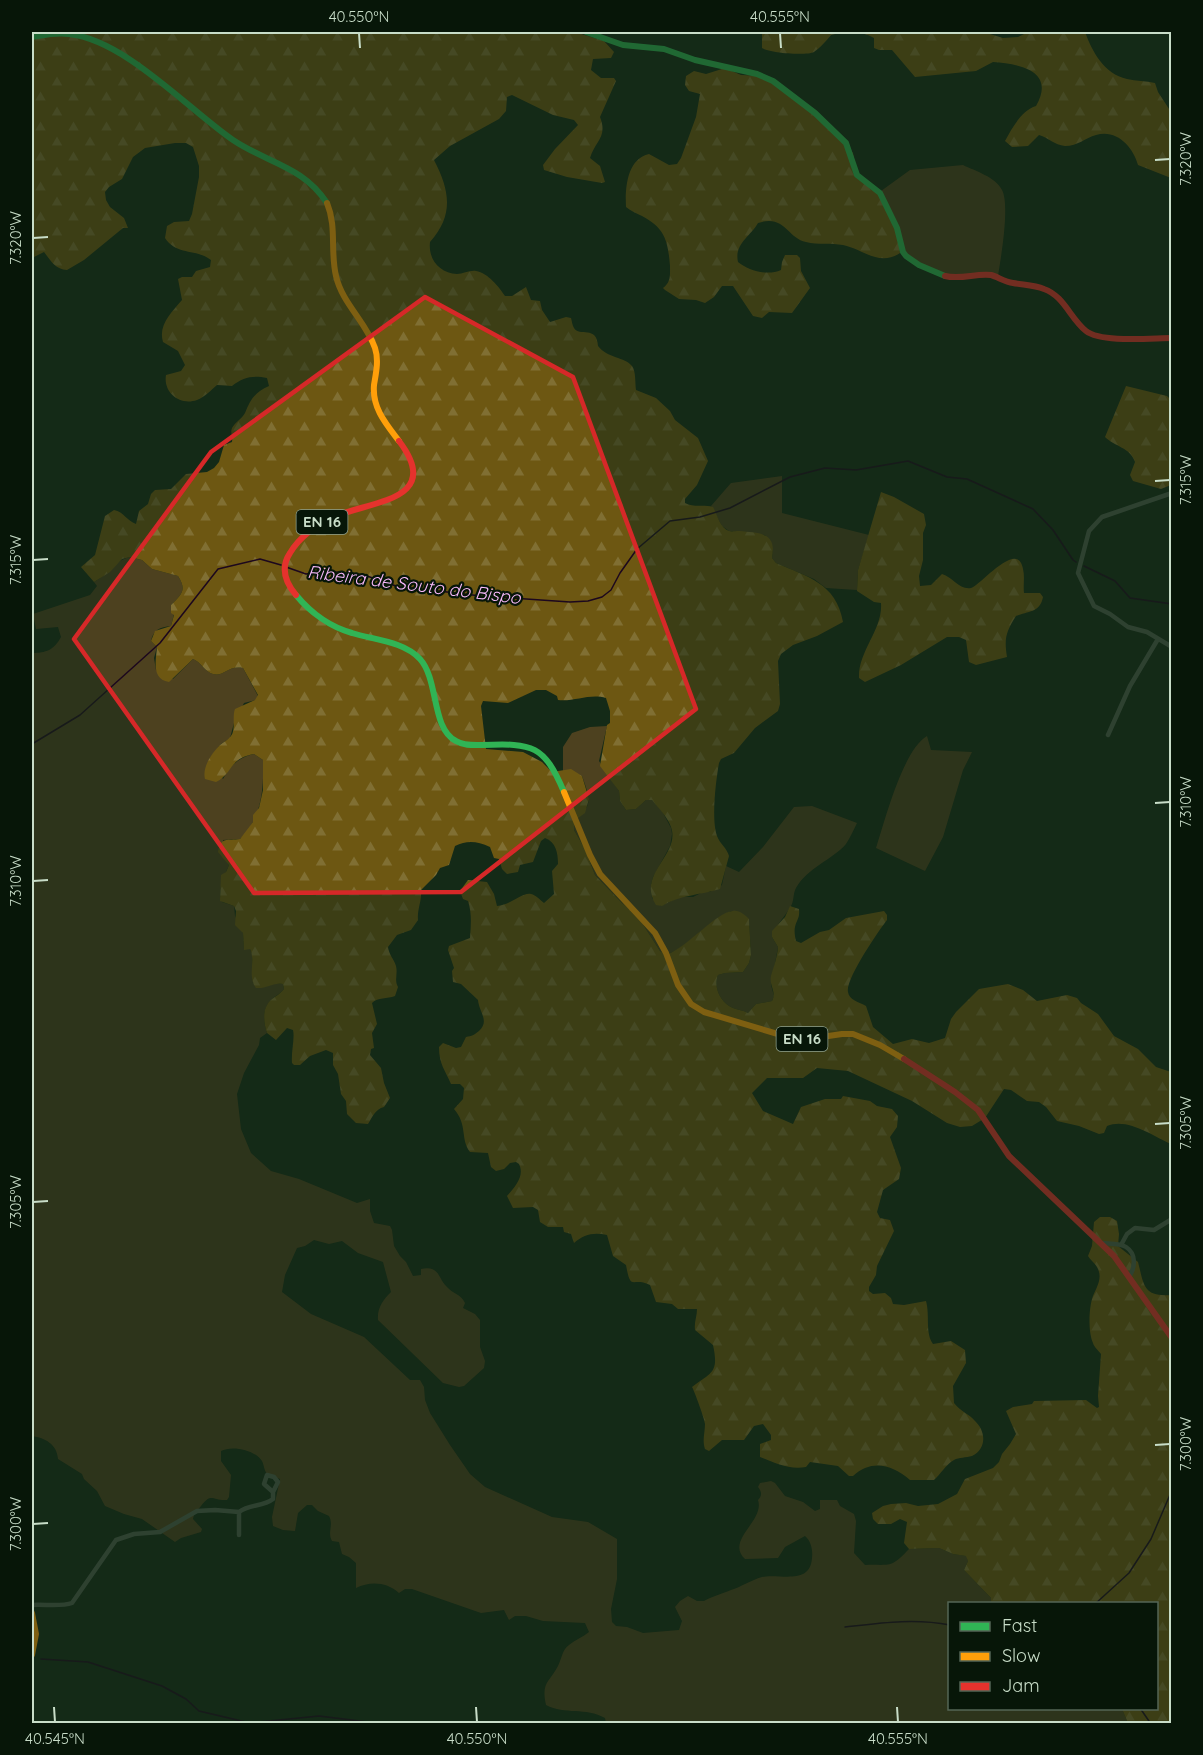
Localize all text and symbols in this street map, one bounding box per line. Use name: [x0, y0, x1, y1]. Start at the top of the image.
text: 40.550°N: [329, 7, 389, 26]
text: 40.555°N: [750, 7, 810, 26]
text: 7.320°W: [1176, 131, 1195, 186]
text: 7.320°W: [6, 210, 25, 265]
text: 7.315°W: [1176, 454, 1195, 505]
road number: EN 16: [296, 510, 348, 534]
text: 7.315°W: [6, 534, 25, 585]
water label: Ribeira de Souto do Bispo: [306, 560, 523, 609]
text: 7.310°W: [1176, 776, 1195, 828]
text: 7.310°W: [6, 855, 25, 907]
road number: EN 16: [776, 1027, 828, 1051]
text: 7.305°W: [1176, 1096, 1195, 1150]
text: 7.305°W: [6, 1175, 25, 1229]
text: 7.300°W: [1176, 1416, 1195, 1471]
text: 7.300°W: [6, 1496, 25, 1551]
legend: [948, 1602, 1158, 1710]
text: Fast: [1002, 1614, 1037, 1637]
text: Slow: [1002, 1644, 1040, 1667]
text: Jam: [1002, 1674, 1040, 1697]
text: 40.545°N: [25, 1729, 85, 1748]
text: 40.550°N: [447, 1729, 507, 1748]
text: 40.555°N: [868, 1729, 928, 1748]

